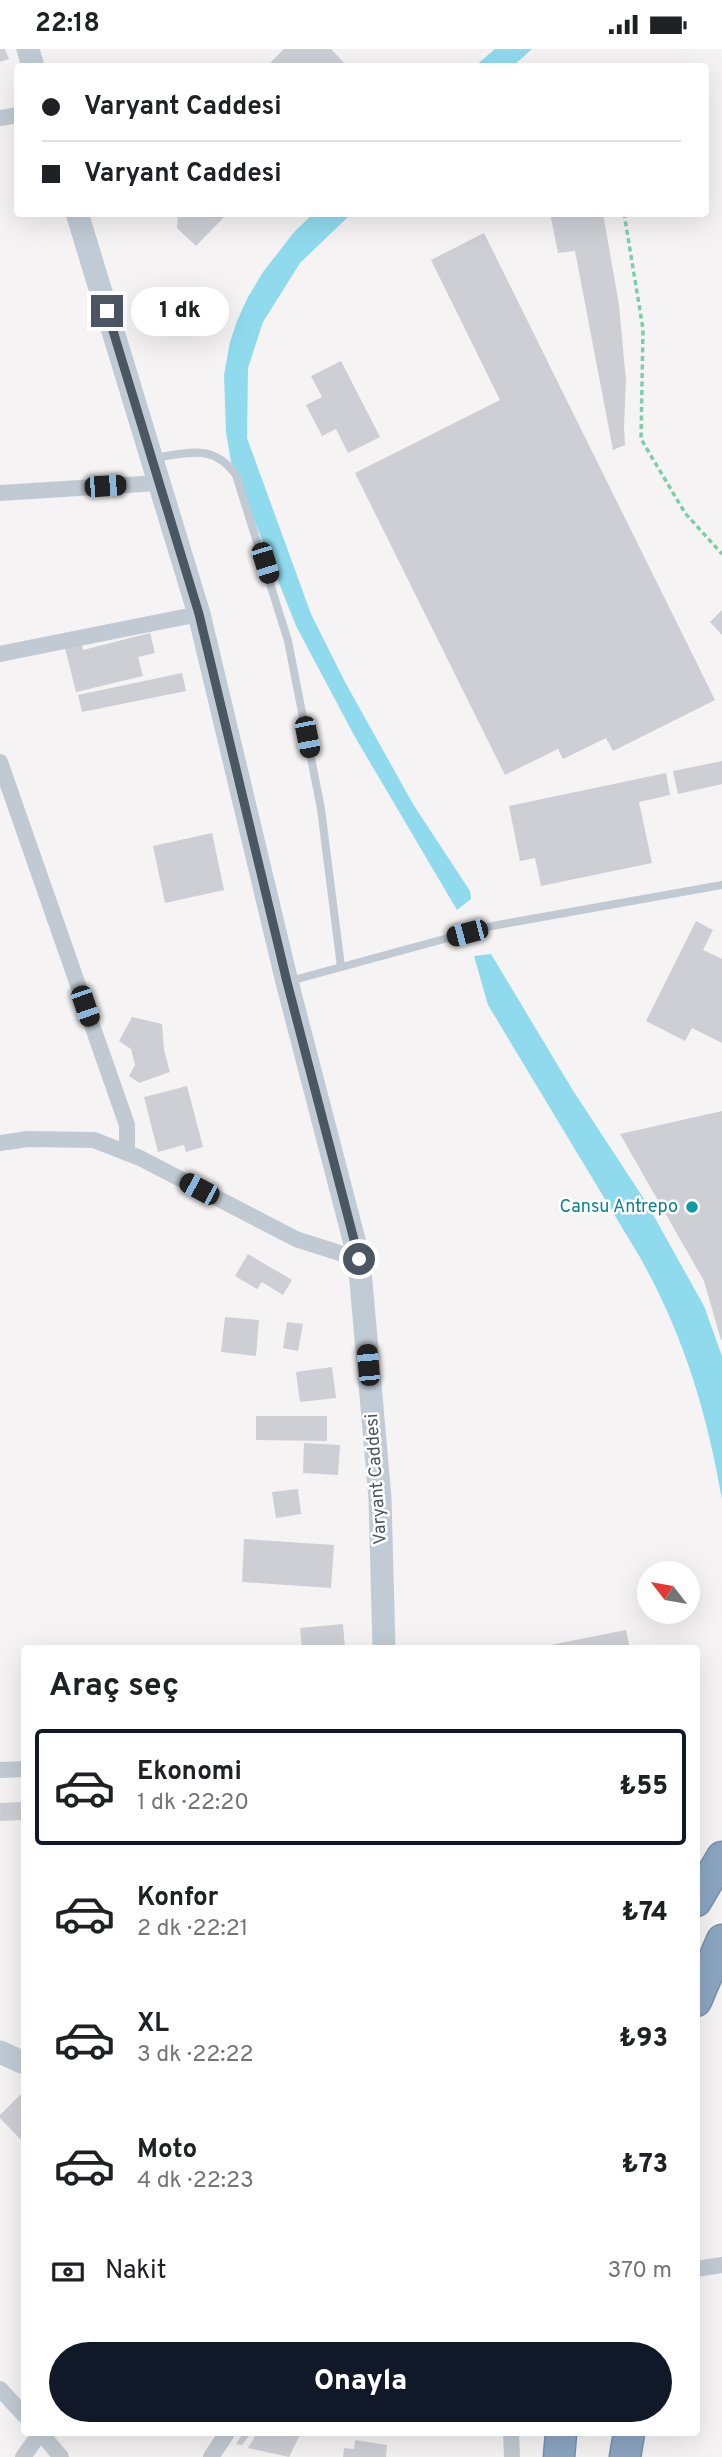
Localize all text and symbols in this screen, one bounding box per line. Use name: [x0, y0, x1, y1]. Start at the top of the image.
text: 22:18: [35, 8, 100, 41]
text: Varyant Caddesi: [84, 91, 282, 124]
text: Varyant Caddesi: [84, 158, 282, 191]
callout: 1 dk: [132, 287, 230, 335]
route end: [91, 295, 123, 327]
text: 1 dk: [159, 297, 201, 326]
car: [84, 474, 127, 498]
car: [249, 540, 282, 586]
car: [293, 714, 322, 760]
car: [444, 917, 491, 949]
car: [69, 983, 102, 1029]
car: [176, 1170, 223, 1208]
place label: Cansu Antrepo: [560, 1196, 678, 1219]
marker: Cansu Antrepo: [684, 1199, 700, 1215]
route start: [343, 1243, 375, 1275]
car: [356, 1343, 381, 1387]
street label: Varyant Caddesi: [361, 1413, 393, 1545]
north arrow: [637, 1561, 700, 1624]
map controls: [637, 1561, 700, 1624]
text: Araç seç: [49, 1667, 179, 1707]
icon: car: [53, 1756, 116, 1819]
text: Ekonomi: [137, 1756, 242, 1789]
text: ₺55: [619, 1771, 668, 1804]
text: 1 dk · 22:20: [137, 1789, 249, 1818]
icon: car: [53, 1882, 116, 1945]
text: Konfor: [137, 1882, 218, 1915]
text: ₺74: [622, 1897, 668, 1930]
text: 2 dk · 22:21: [137, 1915, 248, 1944]
icon: car: [53, 2008, 116, 2071]
text: XL: [137, 2008, 169, 2041]
text: ₺93: [619, 2023, 668, 2056]
text: 3 dk · 22:22: [137, 2041, 254, 2070]
icon: car: [53, 2134, 116, 2197]
text: Moto: [137, 2134, 197, 2167]
text: ₺73: [622, 2149, 668, 2182]
text: 4 dk · 22:23: [137, 2167, 254, 2196]
icon: cash: [49, 2253, 87, 2291]
text: Nakit: [105, 2255, 167, 2288]
text: 370 m: [607, 2257, 672, 2286]
button: Onayla: [49, 2342, 672, 2422]

